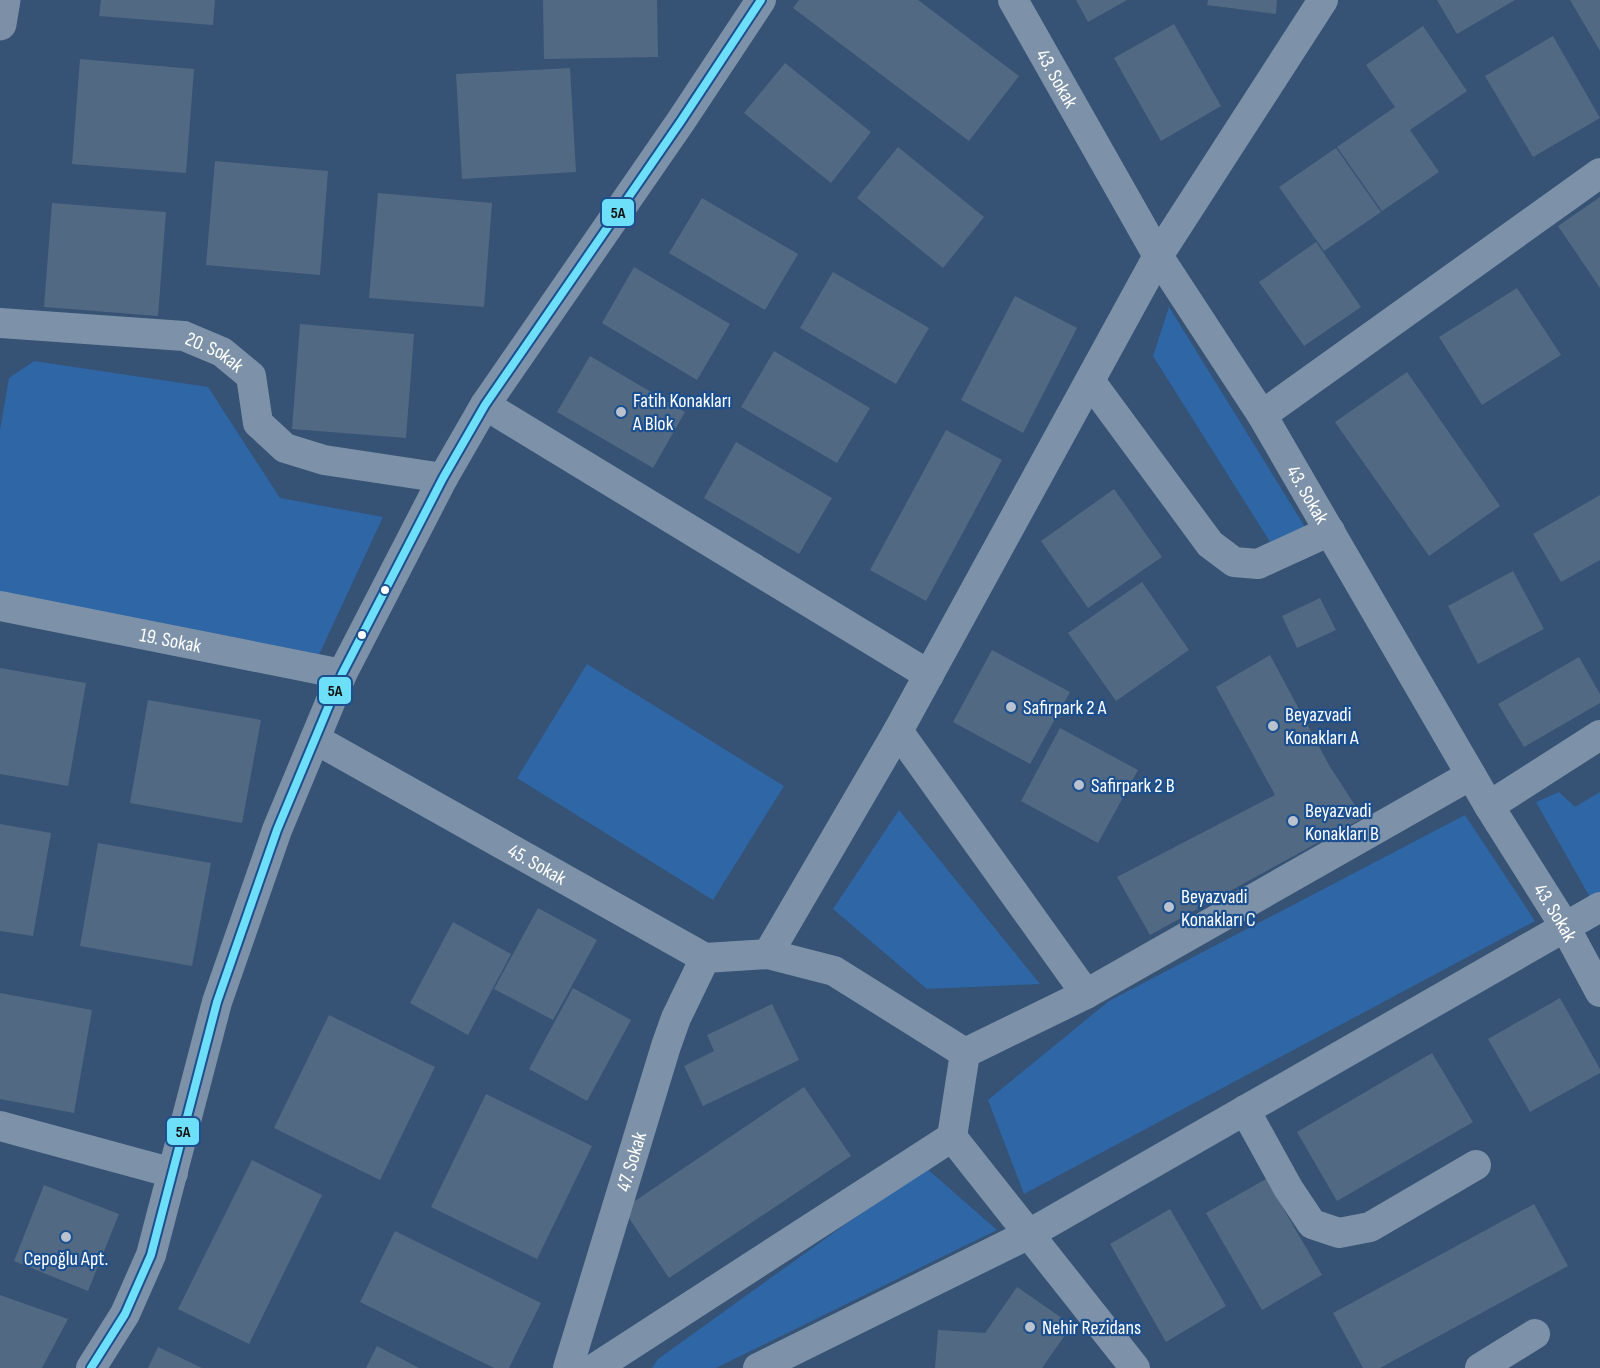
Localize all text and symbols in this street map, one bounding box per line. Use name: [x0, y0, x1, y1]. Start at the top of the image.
street label: 43. Sokak: [1030, 45, 1083, 113]
line badge: 5A: [601, 198, 635, 227]
text: 5A: [611, 204, 626, 223]
street label: 20. Sokak: [182, 327, 249, 378]
place label: Fatih Konakları A Blok: [632, 389, 731, 436]
marker: Fatih Konakları A Blok: [614, 405, 628, 419]
street label: 43. Sokak: [1281, 461, 1334, 529]
unlabelled marker: [379, 584, 391, 596]
street label: 19. Sokak: [138, 623, 204, 659]
unlabelled marker: [356, 629, 368, 641]
line badge: 5A: [318, 676, 352, 705]
text: 5A: [328, 682, 343, 701]
place label: Safirpark 2 A: [1023, 696, 1107, 720]
marker: Safirpark 2 A: [1004, 700, 1018, 714]
place label: Beyazvadi Konakları A: [1285, 703, 1359, 750]
marker: Beyazvadi Konakları A: [1266, 719, 1280, 733]
place label: Safirpark 2 B: [1091, 774, 1175, 798]
marker: Safirpark 2 B: [1072, 778, 1086, 792]
place label: Beyazvadi Konakları B: [1305, 799, 1379, 846]
marker: Beyazvadi Konakları B: [1286, 814, 1300, 828]
street label: 45. Sokak: [503, 839, 571, 891]
street label: 43. Sokak: [1528, 880, 1582, 946]
place label: Beyazvadi Konakları C: [1181, 885, 1256, 932]
marker: Beyazvadi Konakları C: [1162, 900, 1176, 914]
line badge: 5A: [166, 1117, 200, 1146]
text: 5A: [176, 1123, 191, 1142]
street label: 47. Sokak: [611, 1129, 652, 1194]
marker: Cepoğlu Apt.: [59, 1230, 73, 1244]
place label: Cepoğlu Apt.: [24, 1247, 108, 1271]
place label: Nehir Rezidans: [1042, 1316, 1141, 1340]
marker: Nehir Rezidans: [1023, 1320, 1037, 1334]

